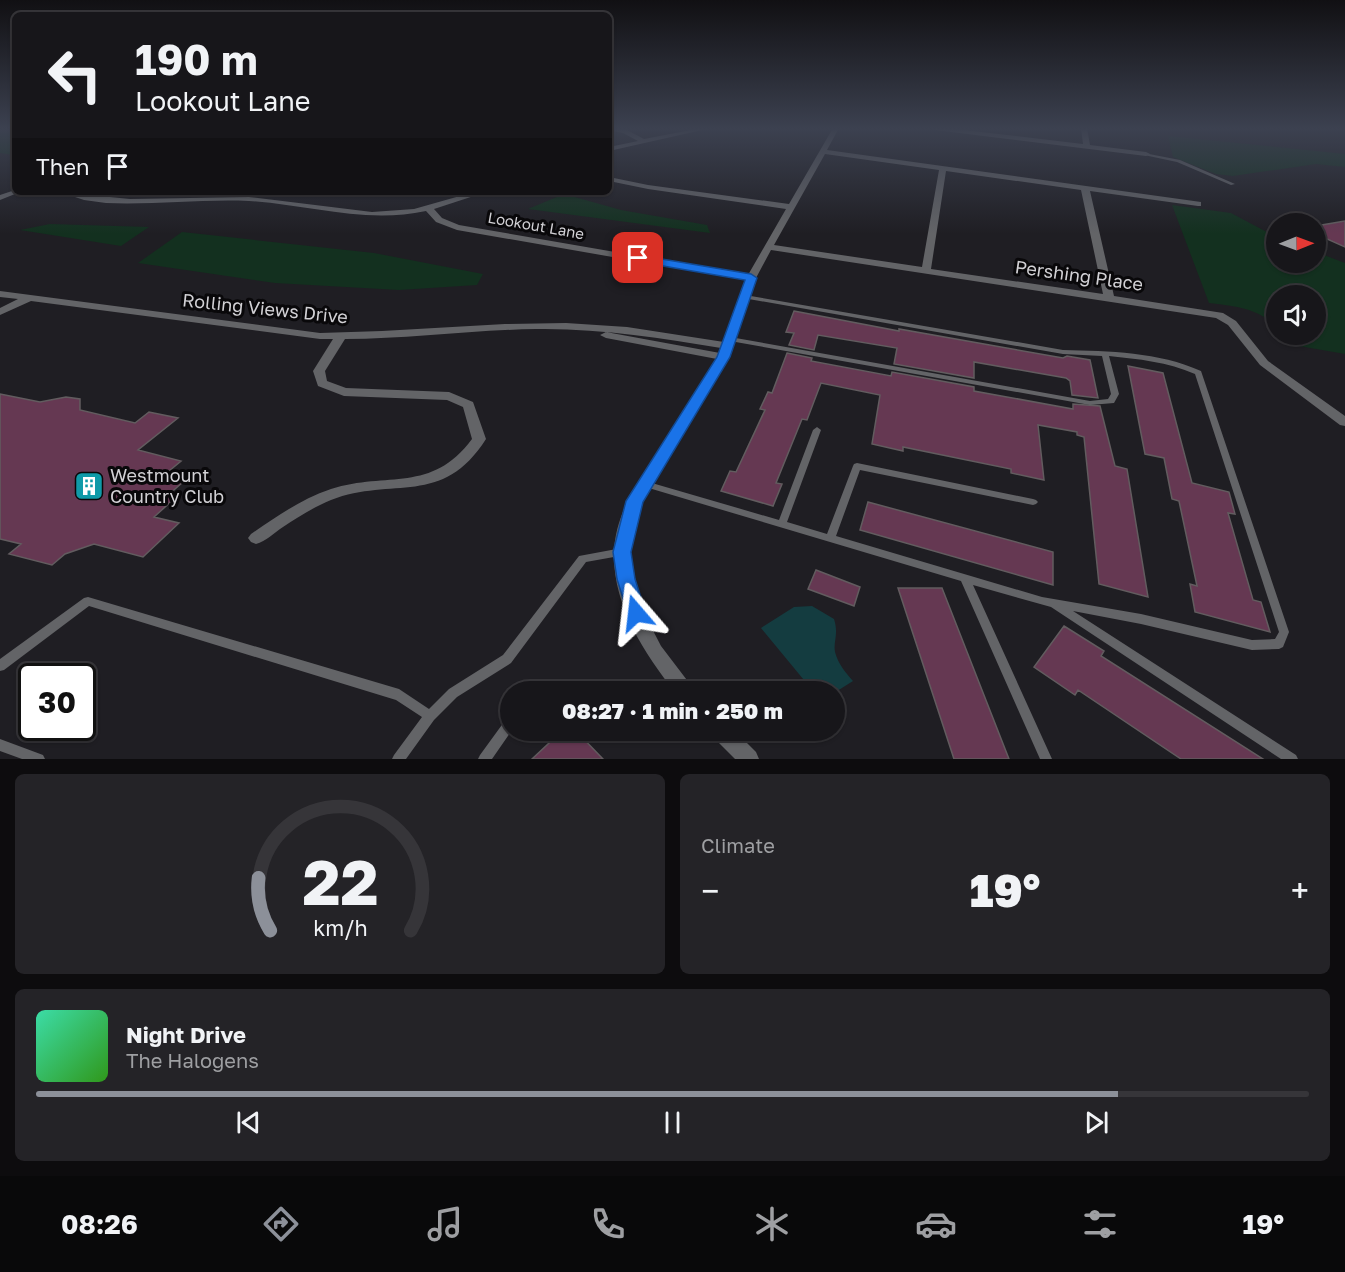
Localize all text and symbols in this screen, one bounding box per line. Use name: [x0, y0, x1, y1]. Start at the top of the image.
text: 190 m: [135, 34, 258, 84]
icon: left: [36, 36, 114, 114]
text: Lookout Lane: [135, 85, 311, 117]
icon: arrive: [101, 150, 134, 183]
text: Then: [36, 153, 89, 180]
street label: Lookout Lane: [487, 208, 586, 242]
north arrow: [1266, 213, 1326, 273]
map controls: [1266, 213, 1326, 345]
pin: [612, 232, 663, 283]
icon: arrive: [621, 241, 654, 274]
street label: Pershing Place: [1014, 255, 1145, 295]
button: sound: [1266, 285, 1326, 345]
street label: Rolling Views Drive: [181, 288, 349, 328]
place label: Westmount Country Club: [110, 464, 224, 507]
building icon: Westmount Country Club: [73, 470, 105, 502]
position arrow: [604, 581, 668, 645]
speed limit sign: 30: [18, 663, 96, 741]
text: 08:27 · 1 min · 250 m: [562, 697, 783, 724]
text: Climate: [701, 833, 775, 857]
text: 22: [302, 844, 378, 919]
text: 19°: [970, 863, 1040, 917]
text: −: [701, 871, 719, 910]
text: +: [1291, 871, 1309, 910]
text: km/h: [313, 915, 367, 941]
text: Night Drive: [126, 1021, 246, 1048]
text: The Halogens: [126, 1048, 259, 1072]
icon: previous: [232, 1106, 265, 1139]
icon: pause: [656, 1106, 689, 1139]
icon: next: [1080, 1106, 1113, 1139]
icon: directions: [260, 1203, 302, 1245]
icon: music: [424, 1203, 466, 1245]
icon: phone: [587, 1203, 629, 1245]
icon: climate: [751, 1203, 793, 1245]
icon: car: [915, 1203, 957, 1245]
icon: filters: [1079, 1203, 1121, 1245]
text: 08:26: [61, 1208, 138, 1240]
text: 19°: [1242, 1208, 1284, 1240]

